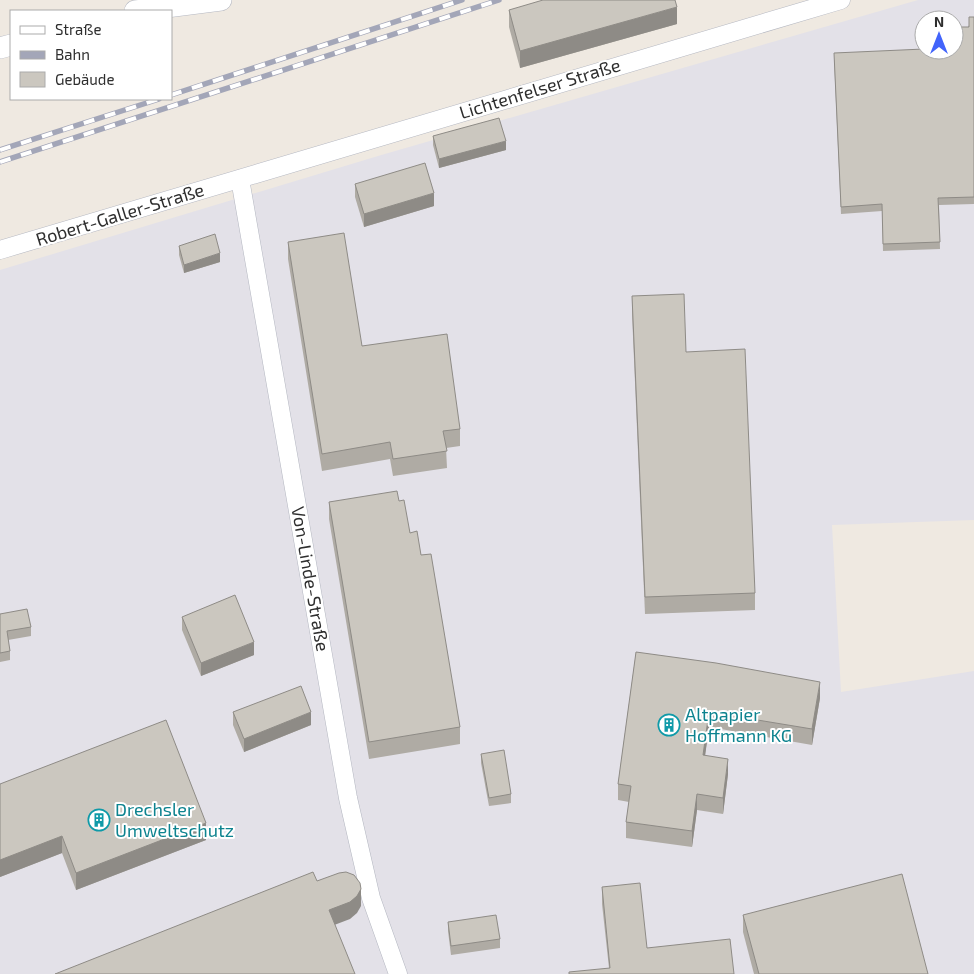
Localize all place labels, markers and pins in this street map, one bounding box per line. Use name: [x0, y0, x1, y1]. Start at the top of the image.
place label: Altpapier Hoffmann KG: [685, 703, 792, 746]
building icon: Altpapier Hoffmann KG: [657, 713, 681, 737]
place label: Drechsler Umweltschutz: [115, 798, 234, 841]
building icon: Drechsler Umweltschutz: [87, 808, 111, 832]

